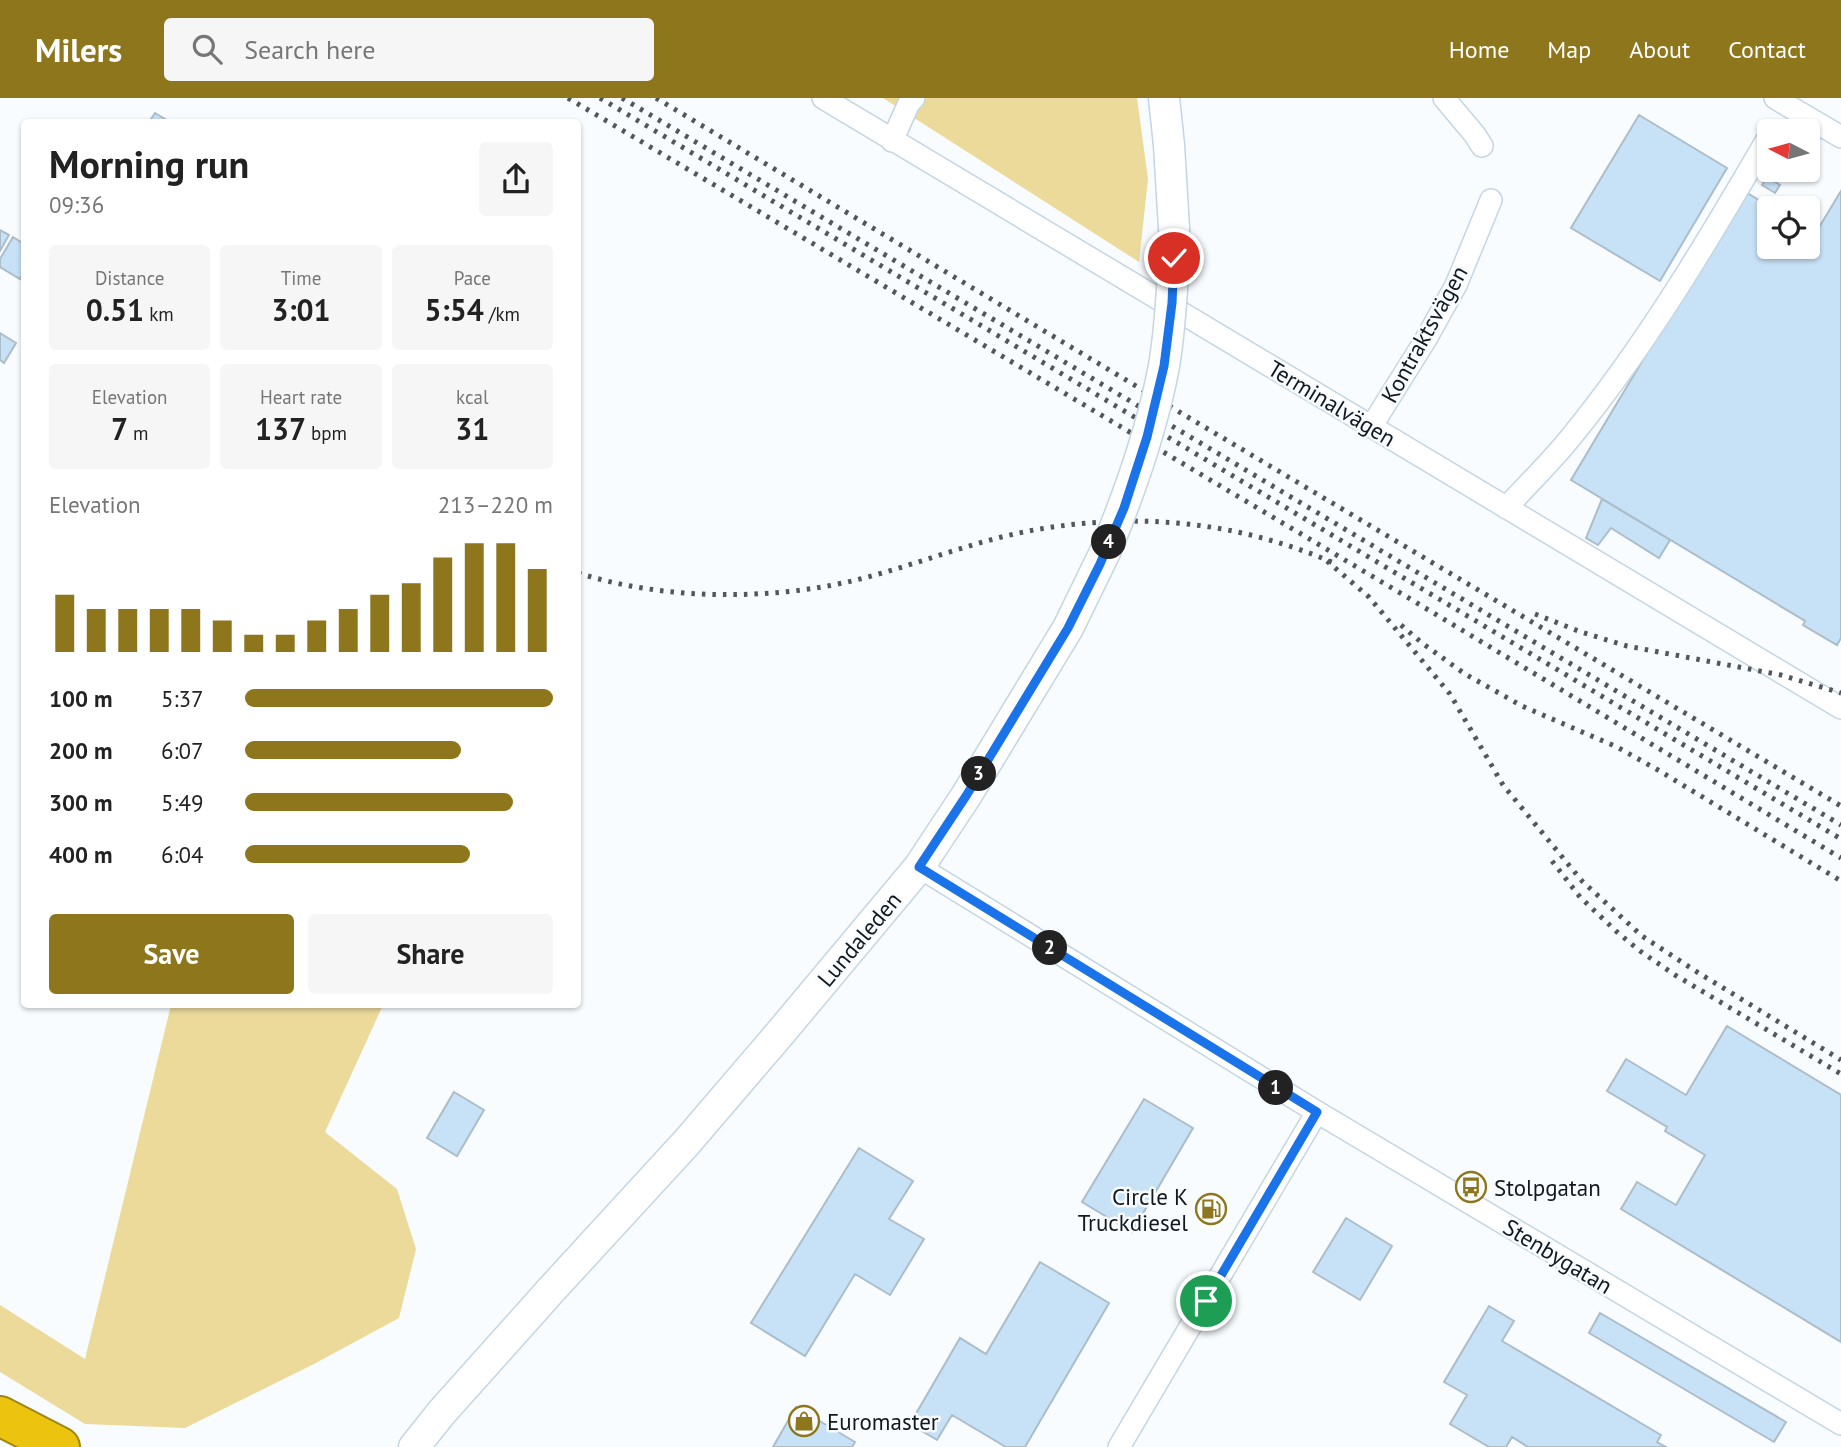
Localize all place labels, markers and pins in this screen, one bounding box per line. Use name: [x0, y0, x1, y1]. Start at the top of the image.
pin: [1144, 228, 1204, 288]
pin: 4: [1092, 524, 1126, 560]
pin: 3: [962, 756, 996, 792]
pin: 2: [1032, 930, 1068, 966]
pin: 1: [1258, 1070, 1294, 1105]
bus stop icon: Stolpgatan: [1454, 1170, 1488, 1204]
place label: Stolpgatan: [1494, 1173, 1601, 1202]
place label: Circle K Truckdiesel: [1078, 1182, 1188, 1237]
fuel station icon: Circle K Truckdiesel: [1194, 1192, 1228, 1226]
pin: [1176, 1271, 1236, 1331]
shop icon: Euromaster: [787, 1404, 821, 1438]
place label: Euromaster: [827, 1407, 939, 1436]

